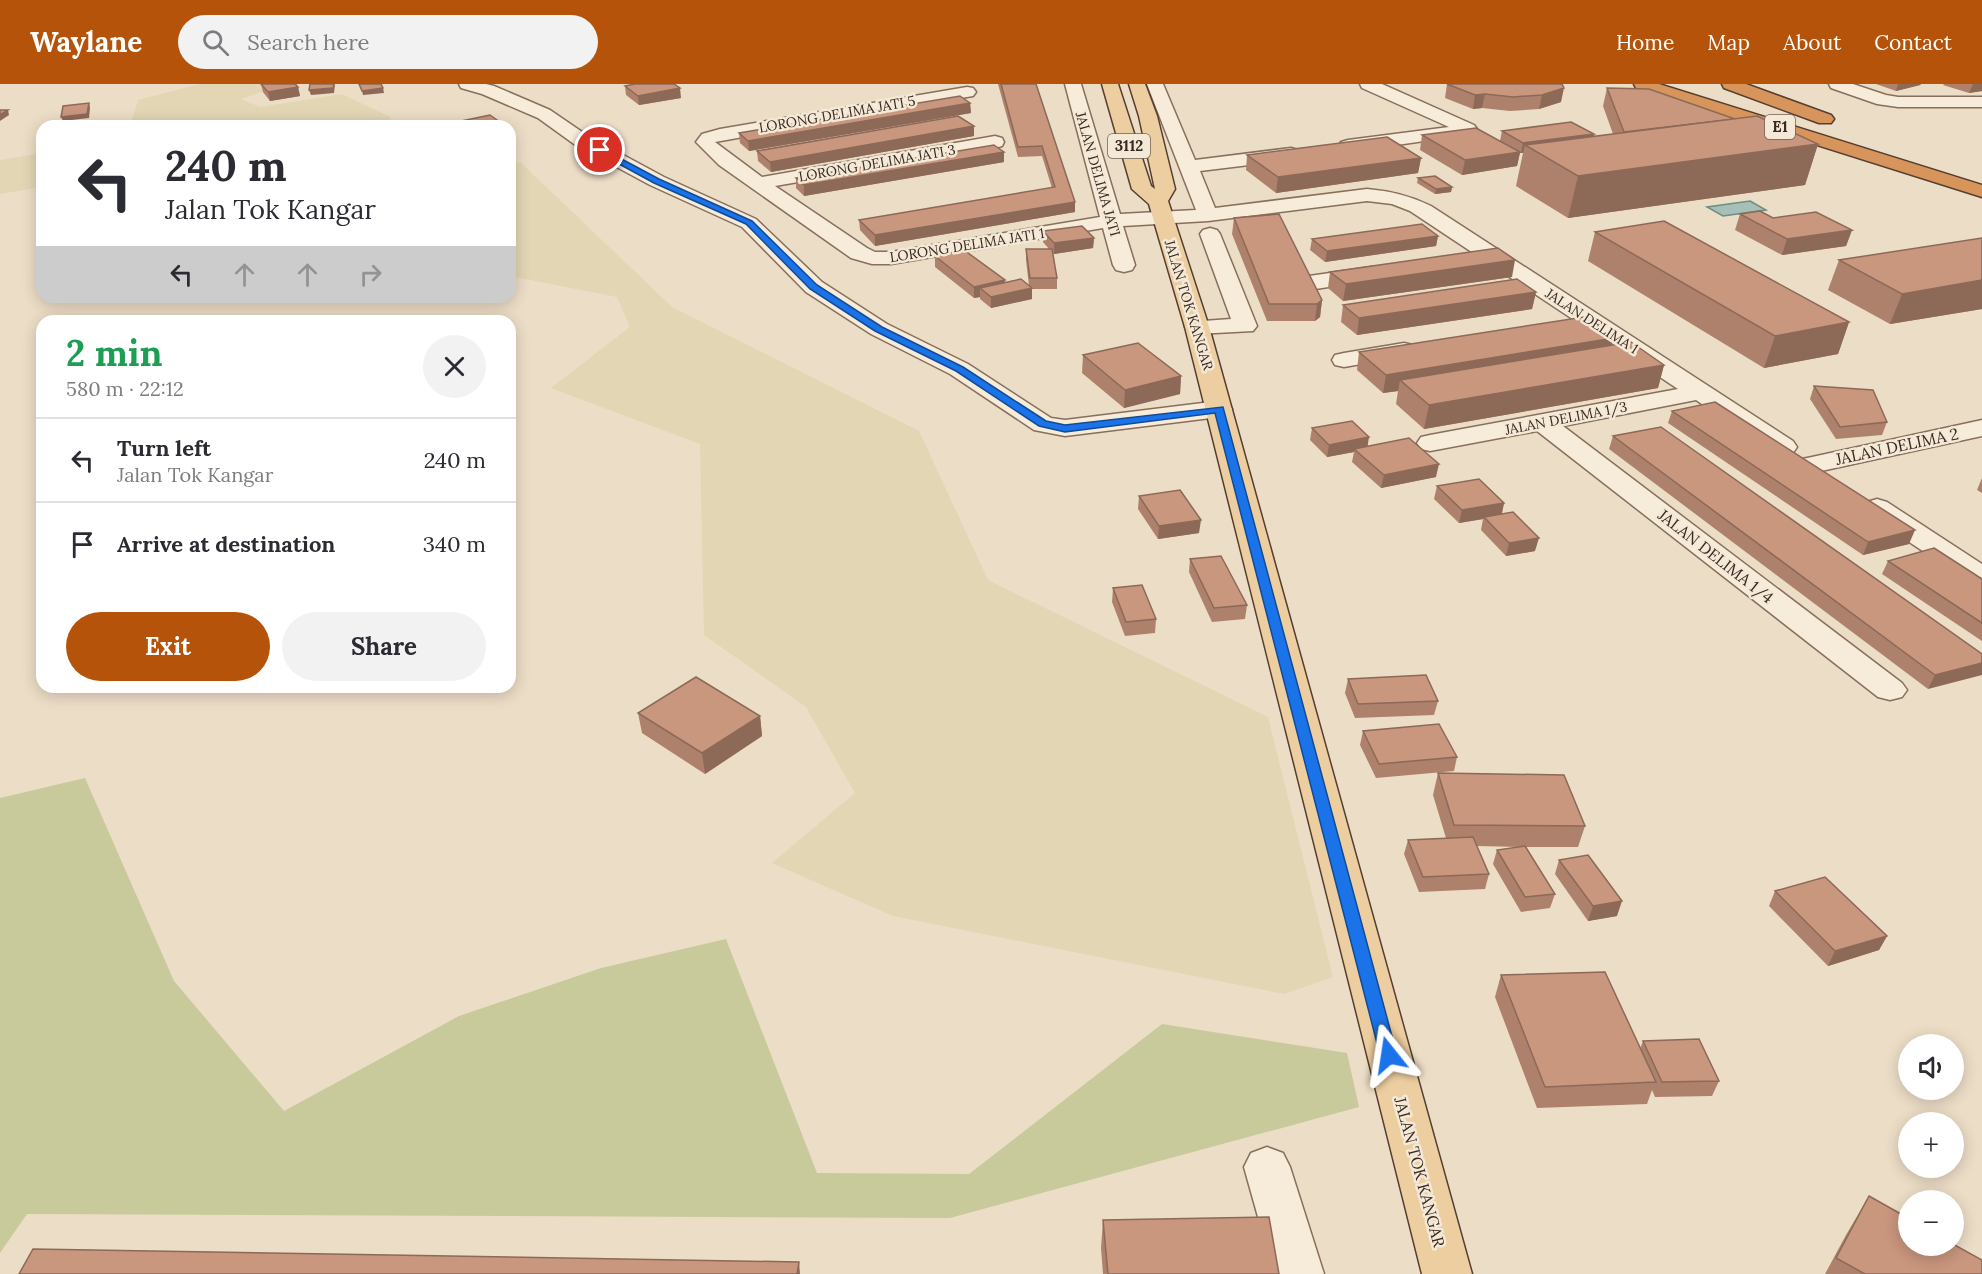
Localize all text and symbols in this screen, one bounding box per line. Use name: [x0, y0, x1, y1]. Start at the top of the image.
search box: [178, 15, 598, 69]
text: Waylane: [30, 24, 142, 60]
icon: search: [199, 26, 232, 59]
text: Search here: [247, 28, 370, 56]
text: Home: [1616, 29, 1674, 56]
text: Map: [1707, 29, 1750, 56]
text: About: [1783, 29, 1841, 56]
text: Contact: [1874, 29, 1952, 56]
street label: LORONG DELIMA JATI 5: [757, 91, 917, 137]
street label: JALAN DELIMA JATI: [1071, 109, 1124, 238]
road number: E1: [1765, 115, 1795, 139]
pin: [574, 124, 625, 175]
icon: arrive: [583, 133, 616, 166]
road number: 3112: [1108, 134, 1150, 158]
text: 240 m: [165, 139, 287, 193]
street label: LORONG DELIMA JATI 3: [797, 140, 957, 186]
icon: left: [66, 144, 144, 222]
text: Jalan Tok Kangar: [165, 192, 376, 226]
street label: LORONG DELIMA JATI 1: [888, 224, 1046, 266]
street label: JALAN TOK KANGAR: [1160, 237, 1217, 373]
icon: left: [165, 258, 198, 291]
icon: ahead: [228, 258, 261, 291]
icon: ahead: [291, 258, 324, 291]
icon: right: [354, 258, 387, 291]
street label: JALAN DELIMA 1: [1541, 284, 1642, 358]
text: 2 min: [66, 330, 163, 376]
button: close: [423, 335, 486, 398]
text: 580 m · 22:12: [66, 376, 184, 401]
street label: JALAN DELIMA 1/3: [1502, 397, 1629, 439]
street label: JALAN DELIMA 2: [1833, 423, 1960, 469]
text: Turn left: [117, 434, 211, 462]
icon: left: [66, 444, 99, 477]
text: 240 m: [424, 446, 486, 474]
text: Jalan Tok Kangar: [117, 462, 273, 487]
street label: JALAN DELIMA 1/4: [1653, 504, 1778, 608]
icon: arrive: [66, 528, 99, 561]
text: Arrive at destination: [117, 530, 335, 558]
text: 340 m: [423, 530, 486, 558]
button: Exit: [66, 612, 270, 681]
button: Share: [282, 612, 486, 681]
position arrow: [1357, 1023, 1421, 1087]
map controls: [1898, 1034, 1964, 1256]
button: sound: [1898, 1034, 1964, 1100]
street label: JALAN TOK KANGAR: [1390, 1094, 1450, 1250]
button: +: [1898, 1112, 1964, 1178]
button: −: [1898, 1190, 1964, 1256]

